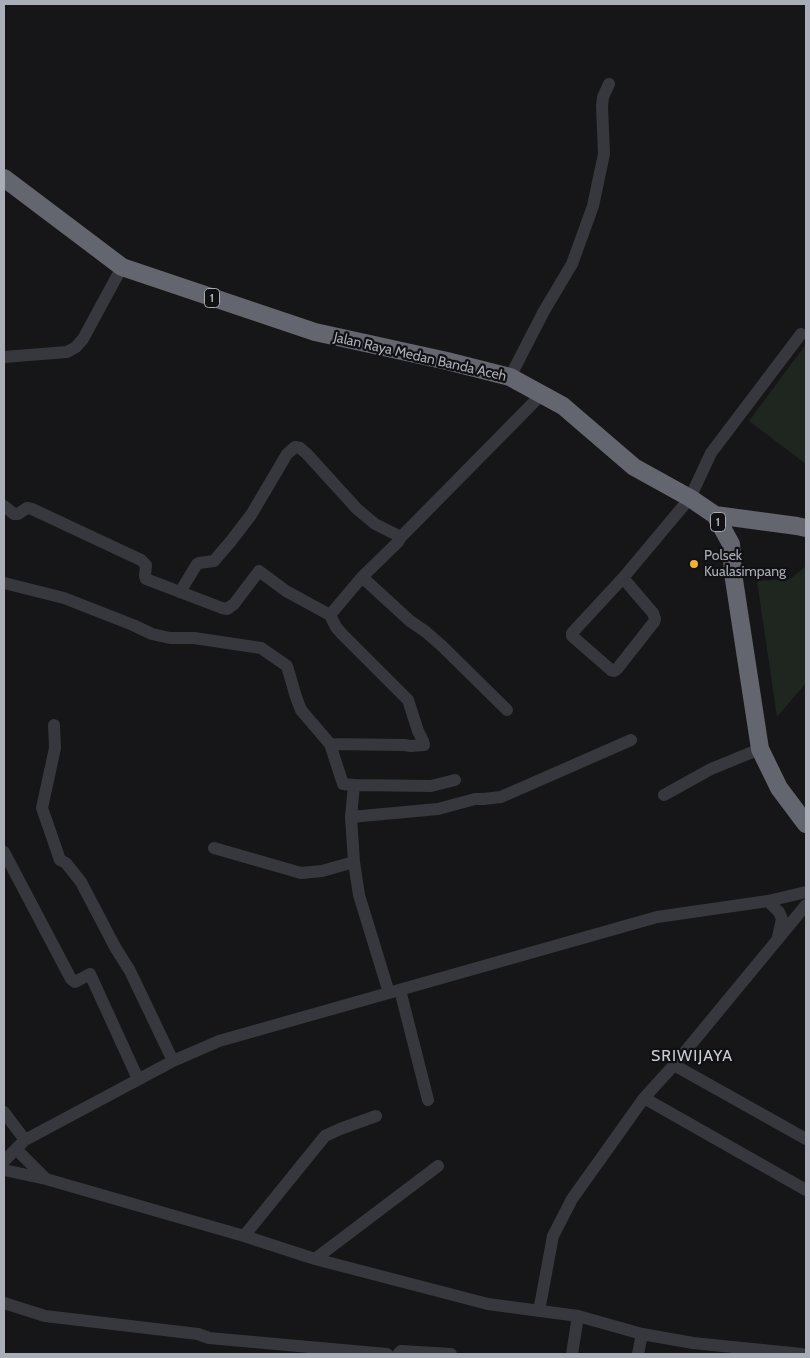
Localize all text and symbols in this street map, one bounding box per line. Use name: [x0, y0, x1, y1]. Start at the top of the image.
road number: 1: [204, 288, 220, 308]
street label: Jalan Raya Medan Banda Aceh: [332, 329, 508, 385]
road number: 1: [710, 512, 726, 532]
place label: Polsek Kualasimpang: [704, 548, 786, 580]
marker: Polsek Kualasimpang: [688, 558, 700, 570]
district label: SRIWIJAYA: [650, 1046, 734, 1066]

